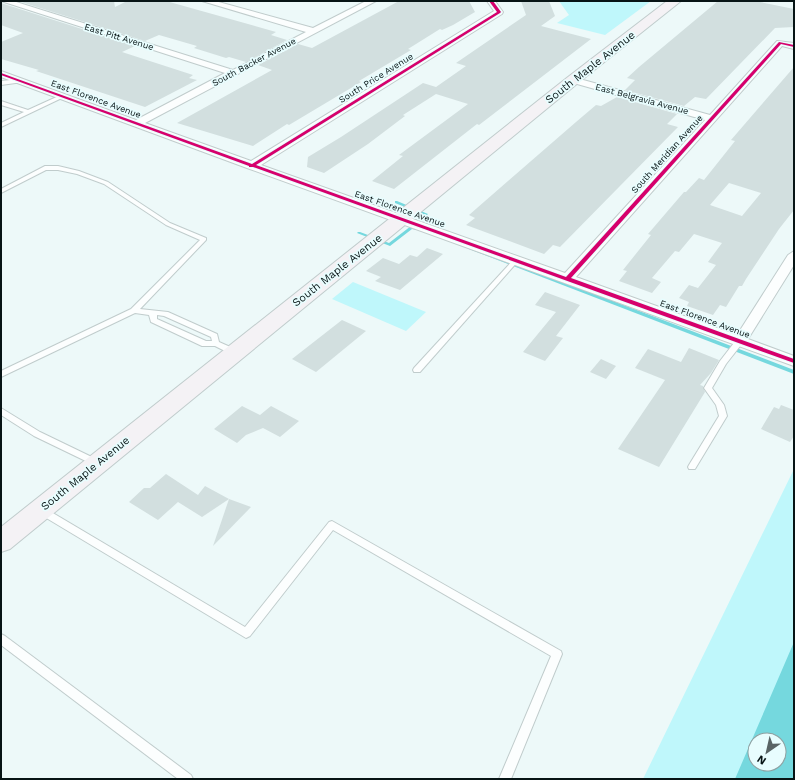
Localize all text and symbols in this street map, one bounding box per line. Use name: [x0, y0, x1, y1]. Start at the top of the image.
street label: East Pitt Avenue: [83, 22, 155, 52]
street label: South Maple Avenue: [543, 28, 638, 106]
street label: South Backer Avenue: [210, 36, 298, 88]
street label: South Price Avenue: [337, 51, 415, 105]
street label: East Florence Avenue: [50, 78, 142, 120]
street label: East Belgravia Avenue: [594, 82, 690, 116]
street label: South Meridian Avenue: [629, 113, 705, 195]
street label: East Florence Avenue: [353, 189, 447, 229]
street label: South Maple Avenue: [290, 231, 385, 309]
street label: East Florence Avenue: [659, 298, 751, 340]
street label: South Maple Avenue: [38, 434, 132, 513]
north arrow: [747, 732, 787, 772]
text: N: [755, 752, 769, 768]

